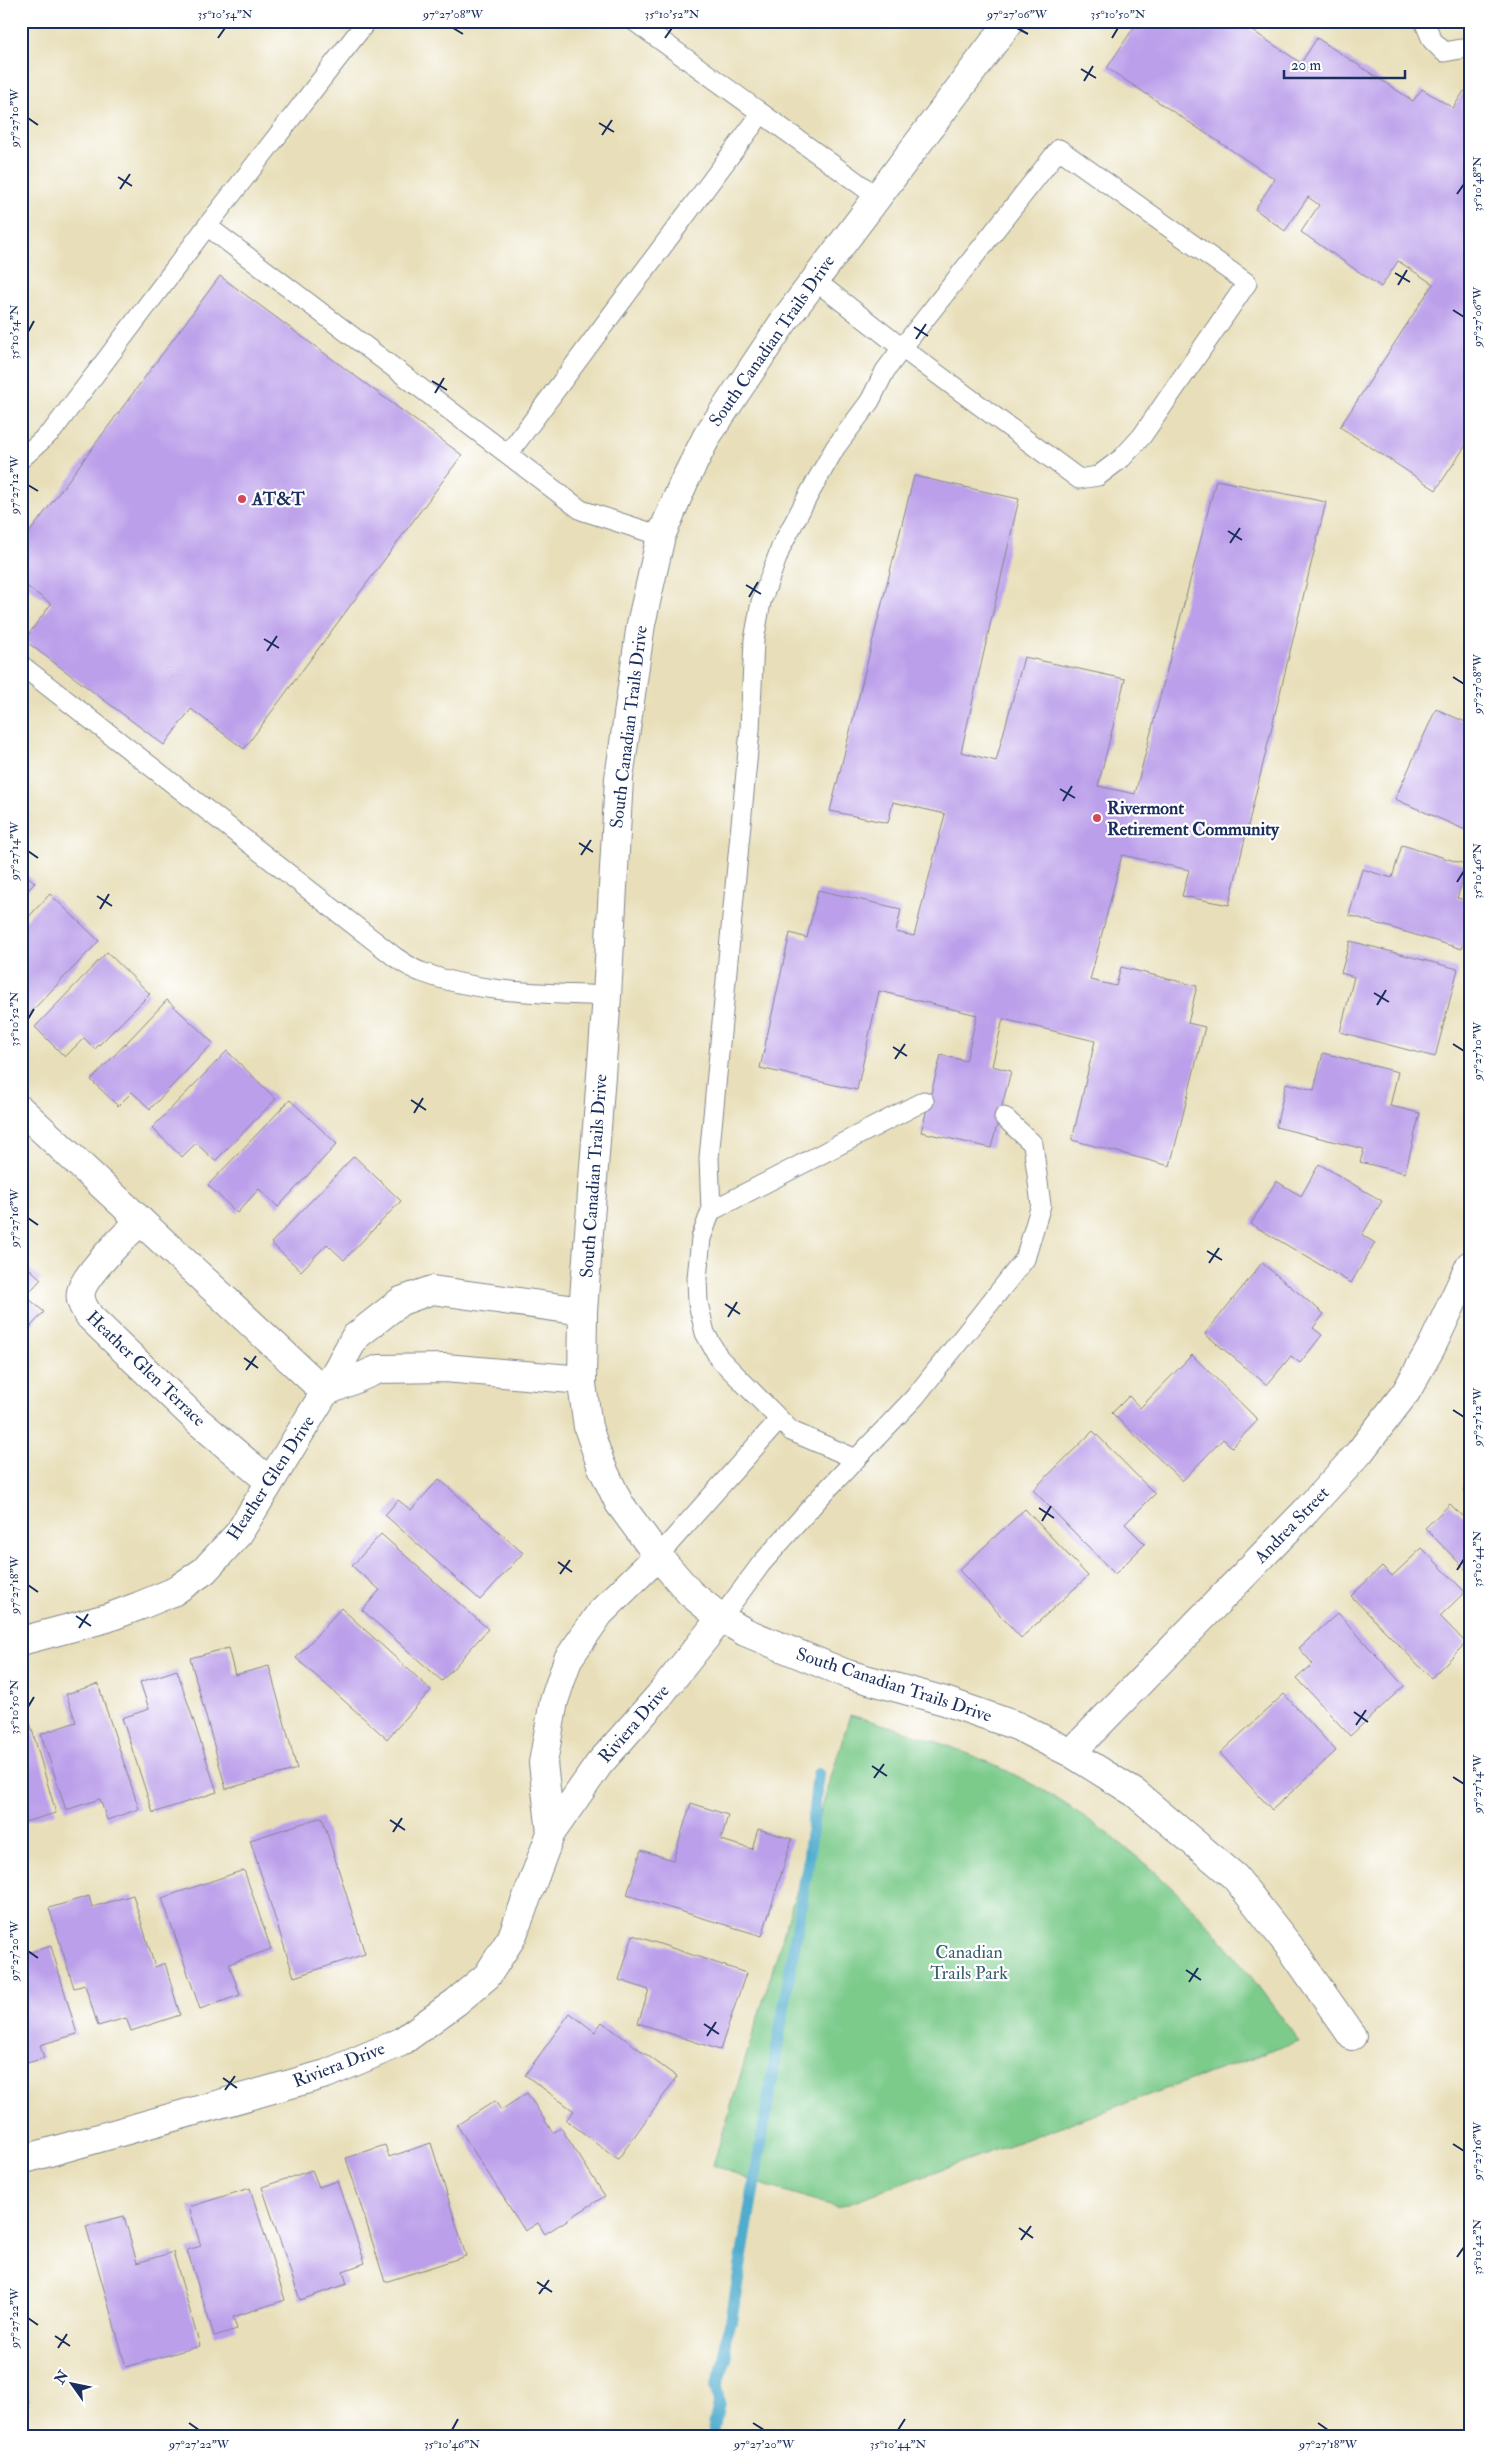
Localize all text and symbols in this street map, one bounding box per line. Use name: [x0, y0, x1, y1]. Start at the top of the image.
text: 35°10'54"N: [198, 7, 253, 22]
text: 97°27'08"W: [422, 7, 484, 22]
text: 35°10'52"N: [645, 7, 700, 22]
text: 97°27'06"W: [986, 7, 1048, 22]
text: 35°10'50"N: [1091, 7, 1146, 22]
scale bar: [1284, 48, 1405, 80]
text: 20 m: [1291, 56, 1321, 75]
text: 97°27'10"W: [7, 88, 22, 148]
text: 35°10'48"N: [1470, 156, 1485, 212]
street label: South Canadian Trails Drive: [704, 250, 840, 431]
text: 97°27'06"W: [1470, 286, 1485, 348]
text: 35°10'54"N: [7, 304, 22, 359]
text: 97°27'12"W: [7, 455, 22, 515]
place label: AT&T: [251, 488, 305, 511]
marker: AT&T: [236, 493, 248, 505]
street label: South Canadian Trails Drive: [605, 624, 653, 830]
text: 97°27'08"W: [1470, 653, 1485, 715]
place label: Rivermont Retirement Community: [1107, 797, 1280, 841]
marker: Rivermont Retirement Community: [1091, 812, 1103, 824]
text: 97°27'14"W: [7, 821, 22, 881]
text: 35°10'46"N: [1470, 843, 1485, 899]
text: 35°10'52"N: [7, 991, 22, 1046]
text: 97°27'10"W: [1470, 1021, 1485, 1081]
street label: South Canadian Trails Drive: [575, 1073, 613, 1279]
text: 97°27'16"W: [7, 1188, 22, 1248]
street label: Heather Glen Terrace: [81, 1306, 211, 1432]
text: 97°27'12"W: [1470, 1387, 1485, 1447]
street label: Heather Glen Drive: [222, 1411, 320, 1545]
street label: Andrea Street: [1249, 1482, 1335, 1569]
text: 35°10'44"N: [1470, 1531, 1485, 1587]
text: 97°27'18"W: [7, 1555, 22, 1615]
street label: South Canadian Trails Drive: [793, 1642, 995, 1728]
text: 35°10'50"N: [7, 1679, 22, 1734]
street label: Riviera Drive: [594, 1680, 675, 1768]
text: 97°27'14"W: [1470, 1754, 1485, 1814]
text: 97°27'20"W: [7, 1920, 22, 1982]
park label: Canadian Trails Park: [930, 1941, 1008, 1985]
street label: Riviera Drive: [290, 2037, 389, 2093]
text: 97°27'16"W: [1470, 2121, 1485, 2181]
text: 35°10'42"N: [1470, 2219, 1485, 2275]
text: 97°27'22"W: [7, 2287, 22, 2349]
north arrow: [48, 2360, 98, 2410]
text: N: [50, 2367, 72, 2388]
text: 97°27'22"W: [168, 2437, 230, 2452]
text: 35°10'46"N: [424, 2437, 480, 2452]
text: 97°27'20"W: [733, 2437, 795, 2452]
text: 35°10'44"N: [870, 2437, 926, 2452]
text: 97°27'18"W: [1298, 2437, 1358, 2452]

